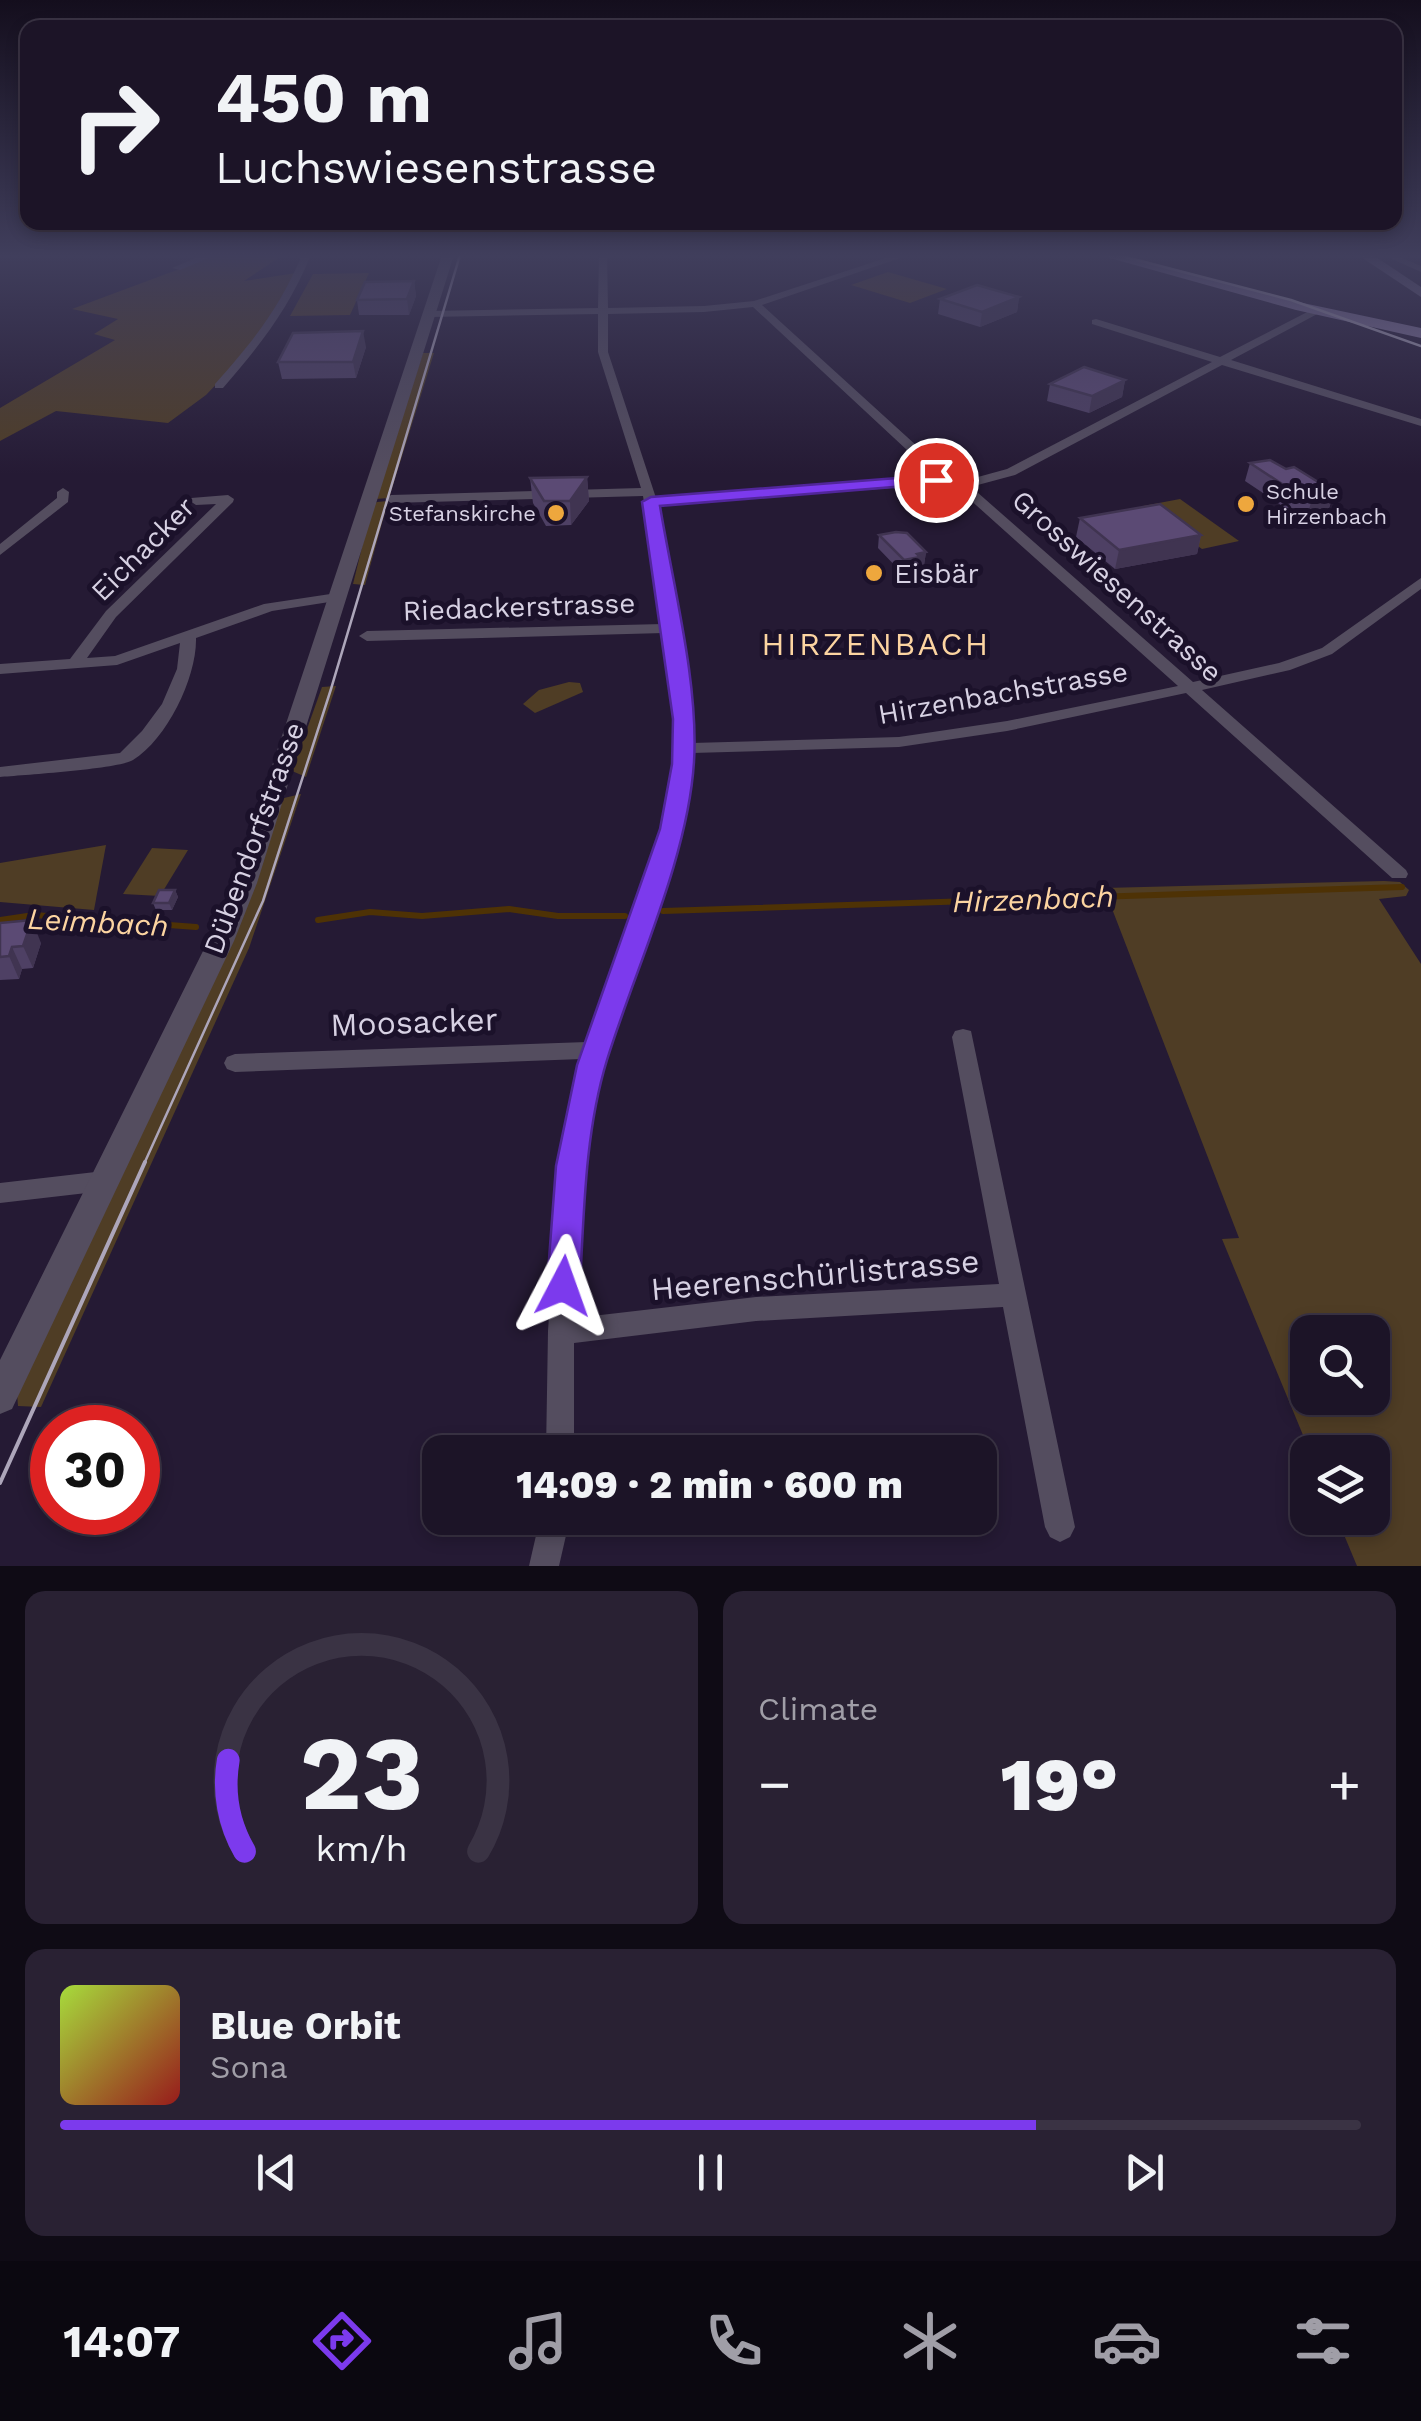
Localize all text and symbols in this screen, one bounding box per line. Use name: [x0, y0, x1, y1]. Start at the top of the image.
text: 450 m: [215, 57, 432, 139]
icon: right: [50, 60, 180, 190]
text: Luchswiesenstrasse: [215, 141, 657, 194]
pin: [894, 438, 979, 523]
icon: arrive: [909, 453, 964, 508]
place label: Schule Hirzenbach: [1266, 479, 1387, 529]
street label: Grosswiesenstrasse: [1005, 483, 1229, 689]
street label: Eichacker: [84, 490, 202, 608]
marker: Schule Hirzenbach: [1235, 493, 1257, 515]
place label: Stefanskirche: [389, 501, 536, 526]
marker: Stefanskirche: [545, 502, 567, 524]
place label: Eisbär: [894, 557, 979, 590]
marker: Eisbär: [863, 562, 885, 584]
street label: Riedackerstrasse: [402, 586, 636, 628]
district label: HIRZENBACH: [761, 625, 991, 663]
street label: Hirzenbachstrasse: [876, 655, 1130, 731]
street label: Dübendorfstrasse: [197, 718, 311, 958]
water label: Hirzenbach: [951, 879, 1115, 919]
water label: Leimbach: [27, 901, 169, 943]
street label: Moosacker: [330, 1000, 498, 1044]
position arrow: [511, 1234, 615, 1338]
street label: Heerenschürlistrasse: [649, 1242, 981, 1308]
map controls: [1290, 1315, 1390, 1535]
button: search: [1290, 1315, 1390, 1415]
speed limit sign: 30: [30, 1405, 160, 1535]
button: layers: [1290, 1435, 1390, 1535]
text: 14:09 · 2 min · 600 m: [516, 1463, 903, 1507]
text: Climate: [758, 1690, 878, 1728]
text: 23: [300, 1712, 423, 1834]
text: 19°: [1001, 1740, 1118, 1828]
text: −: [758, 1752, 791, 1816]
text: +: [1328, 1752, 1361, 1816]
text: km/h: [315, 1828, 408, 1870]
text: Blue Orbit: [210, 2004, 401, 2048]
text: Sona: [210, 2048, 288, 2086]
icon: previous: [249, 2145, 304, 2200]
icon: pause: [683, 2145, 738, 2200]
icon: next: [1117, 2145, 1172, 2200]
icon: directions: [307, 2306, 377, 2376]
icon: music: [503, 2306, 573, 2376]
icon: phone: [699, 2306, 769, 2376]
icon: climate: [895, 2306, 965, 2376]
icon: car: [1092, 2306, 1162, 2376]
icon: filters: [1288, 2306, 1358, 2376]
text: 14:07: [63, 2315, 180, 2368]

